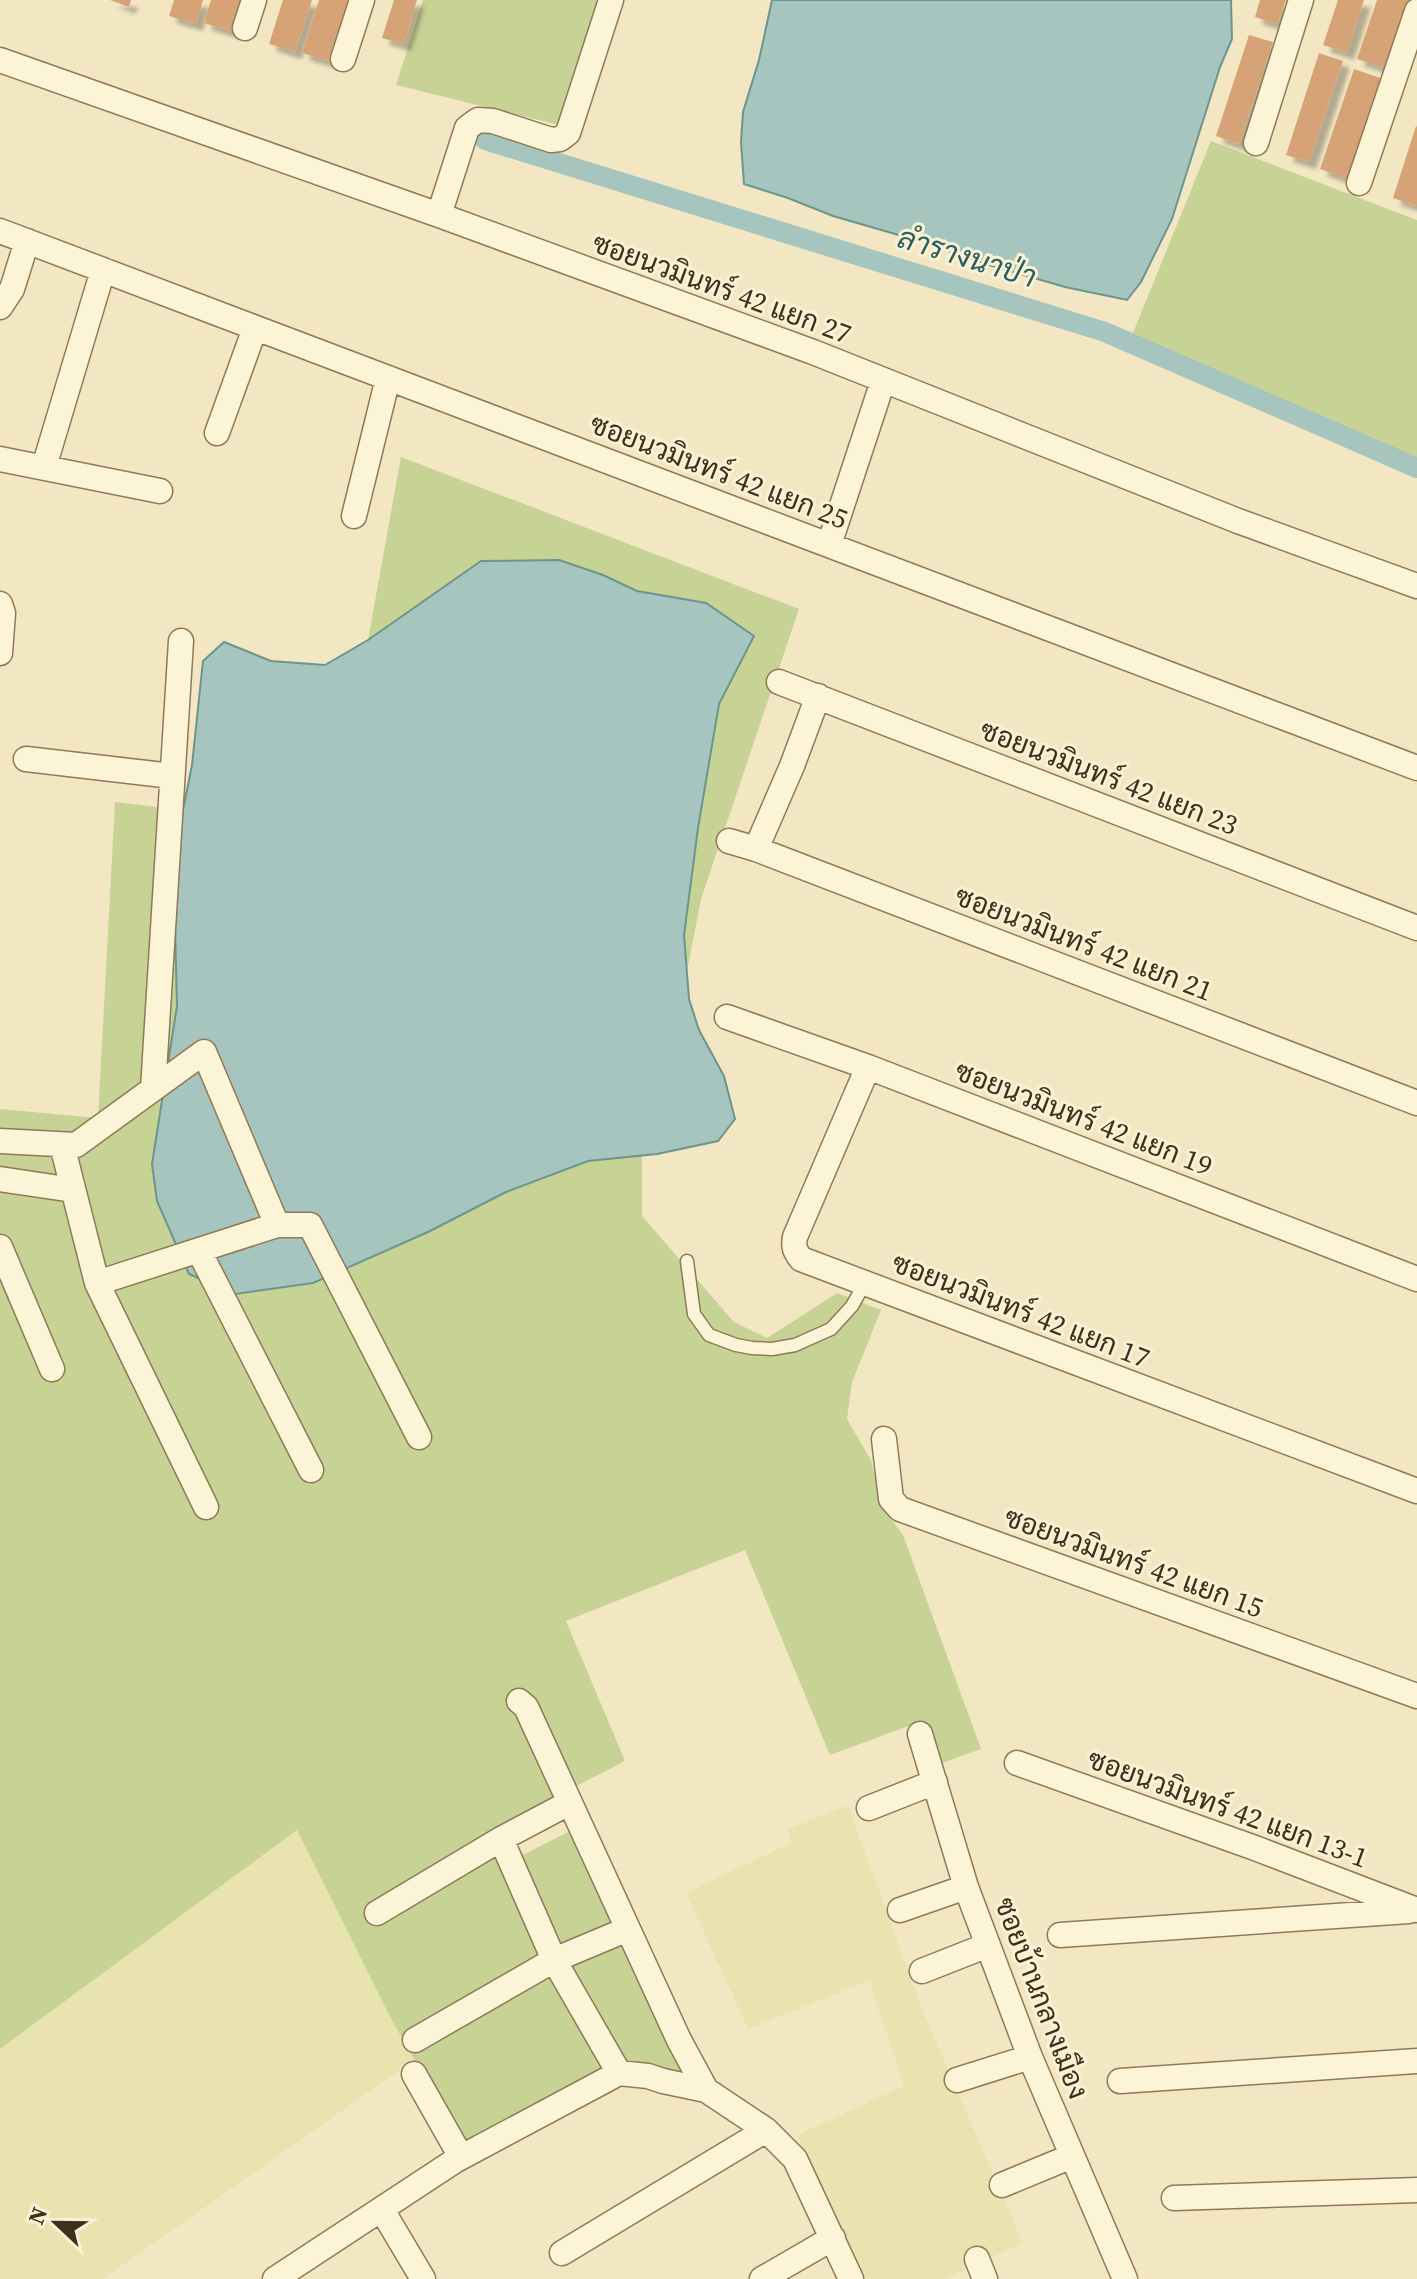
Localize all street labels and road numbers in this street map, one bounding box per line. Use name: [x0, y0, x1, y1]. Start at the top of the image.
street label: ซอยนวมินทร์ 42 แยก 27: [587, 223, 857, 353]
street label: ซอยนวมินทร์ 42 แยก 25: [585, 404, 853, 538]
street label: ซอยนวมินทร์ 42 แยก 23: [975, 710, 1243, 844]
street label: ซอยนวมินทร์ 42 แยก 21: [950, 876, 1218, 1010]
street label: ซอยนวมินทร์ 42 แยก 19: [950, 1051, 1218, 1185]
street label: ซอยนวมินทร์ 42 แยก 17: [887, 1243, 1155, 1377]
street label: ซอยนวมินทร์ 42 แยก 15: [999, 1497, 1269, 1627]
street label: ซอยนวมินทร์ 42 แยก 13-1: [1083, 1740, 1373, 1876]
street label: ซอยบ้านกลางเมือง: [986, 1892, 1098, 2104]

